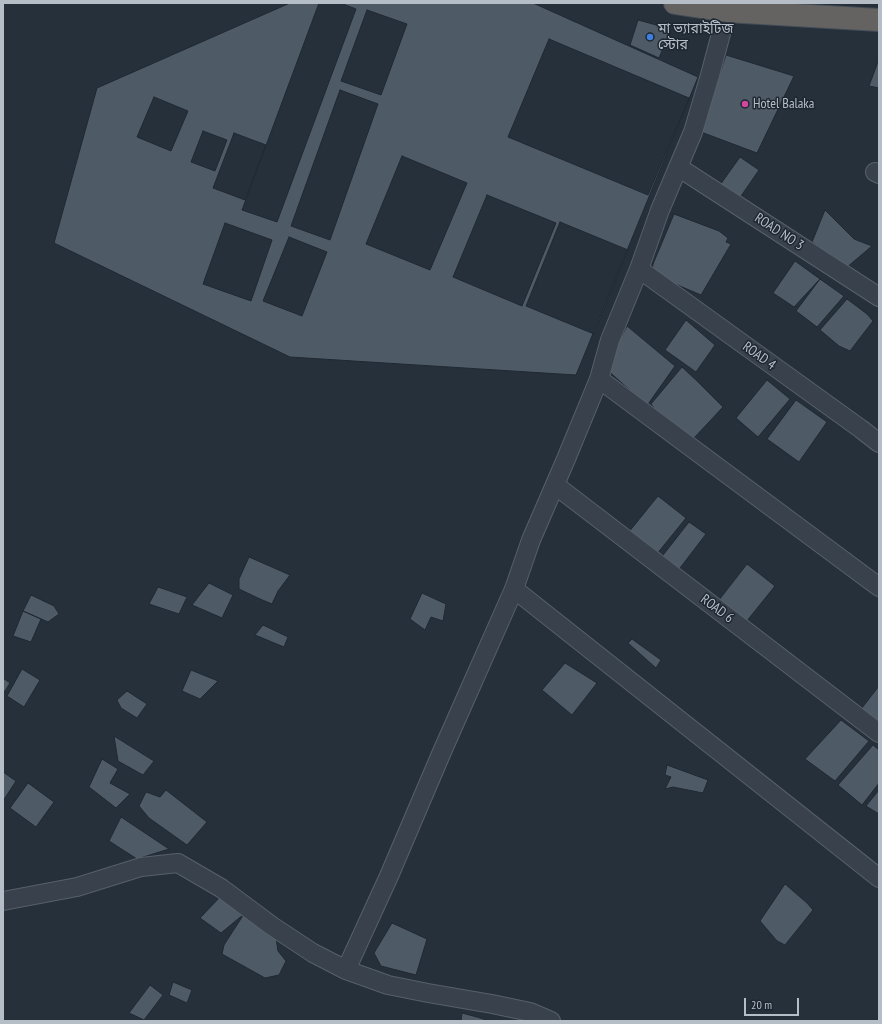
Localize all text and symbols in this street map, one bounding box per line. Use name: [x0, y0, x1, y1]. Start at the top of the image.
place label: মা ভ‍্যারাইটিজ স্টোর: [658, 21, 734, 54]
marker: মা ভ‍্যারাইটিজ স্টোর: [645, 32, 655, 42]
place label: Hotel Balaka: [753, 96, 814, 112]
marker: Hotel Balaka: [740, 99, 750, 109]
street label: ROAD NO 3: [751, 210, 807, 254]
street label: ROAD 4: [739, 338, 779, 374]
street label: ROAD 6: [697, 591, 737, 627]
scale bar: [746, 990, 801, 1016]
text: 20 m: [751, 997, 772, 1012]

